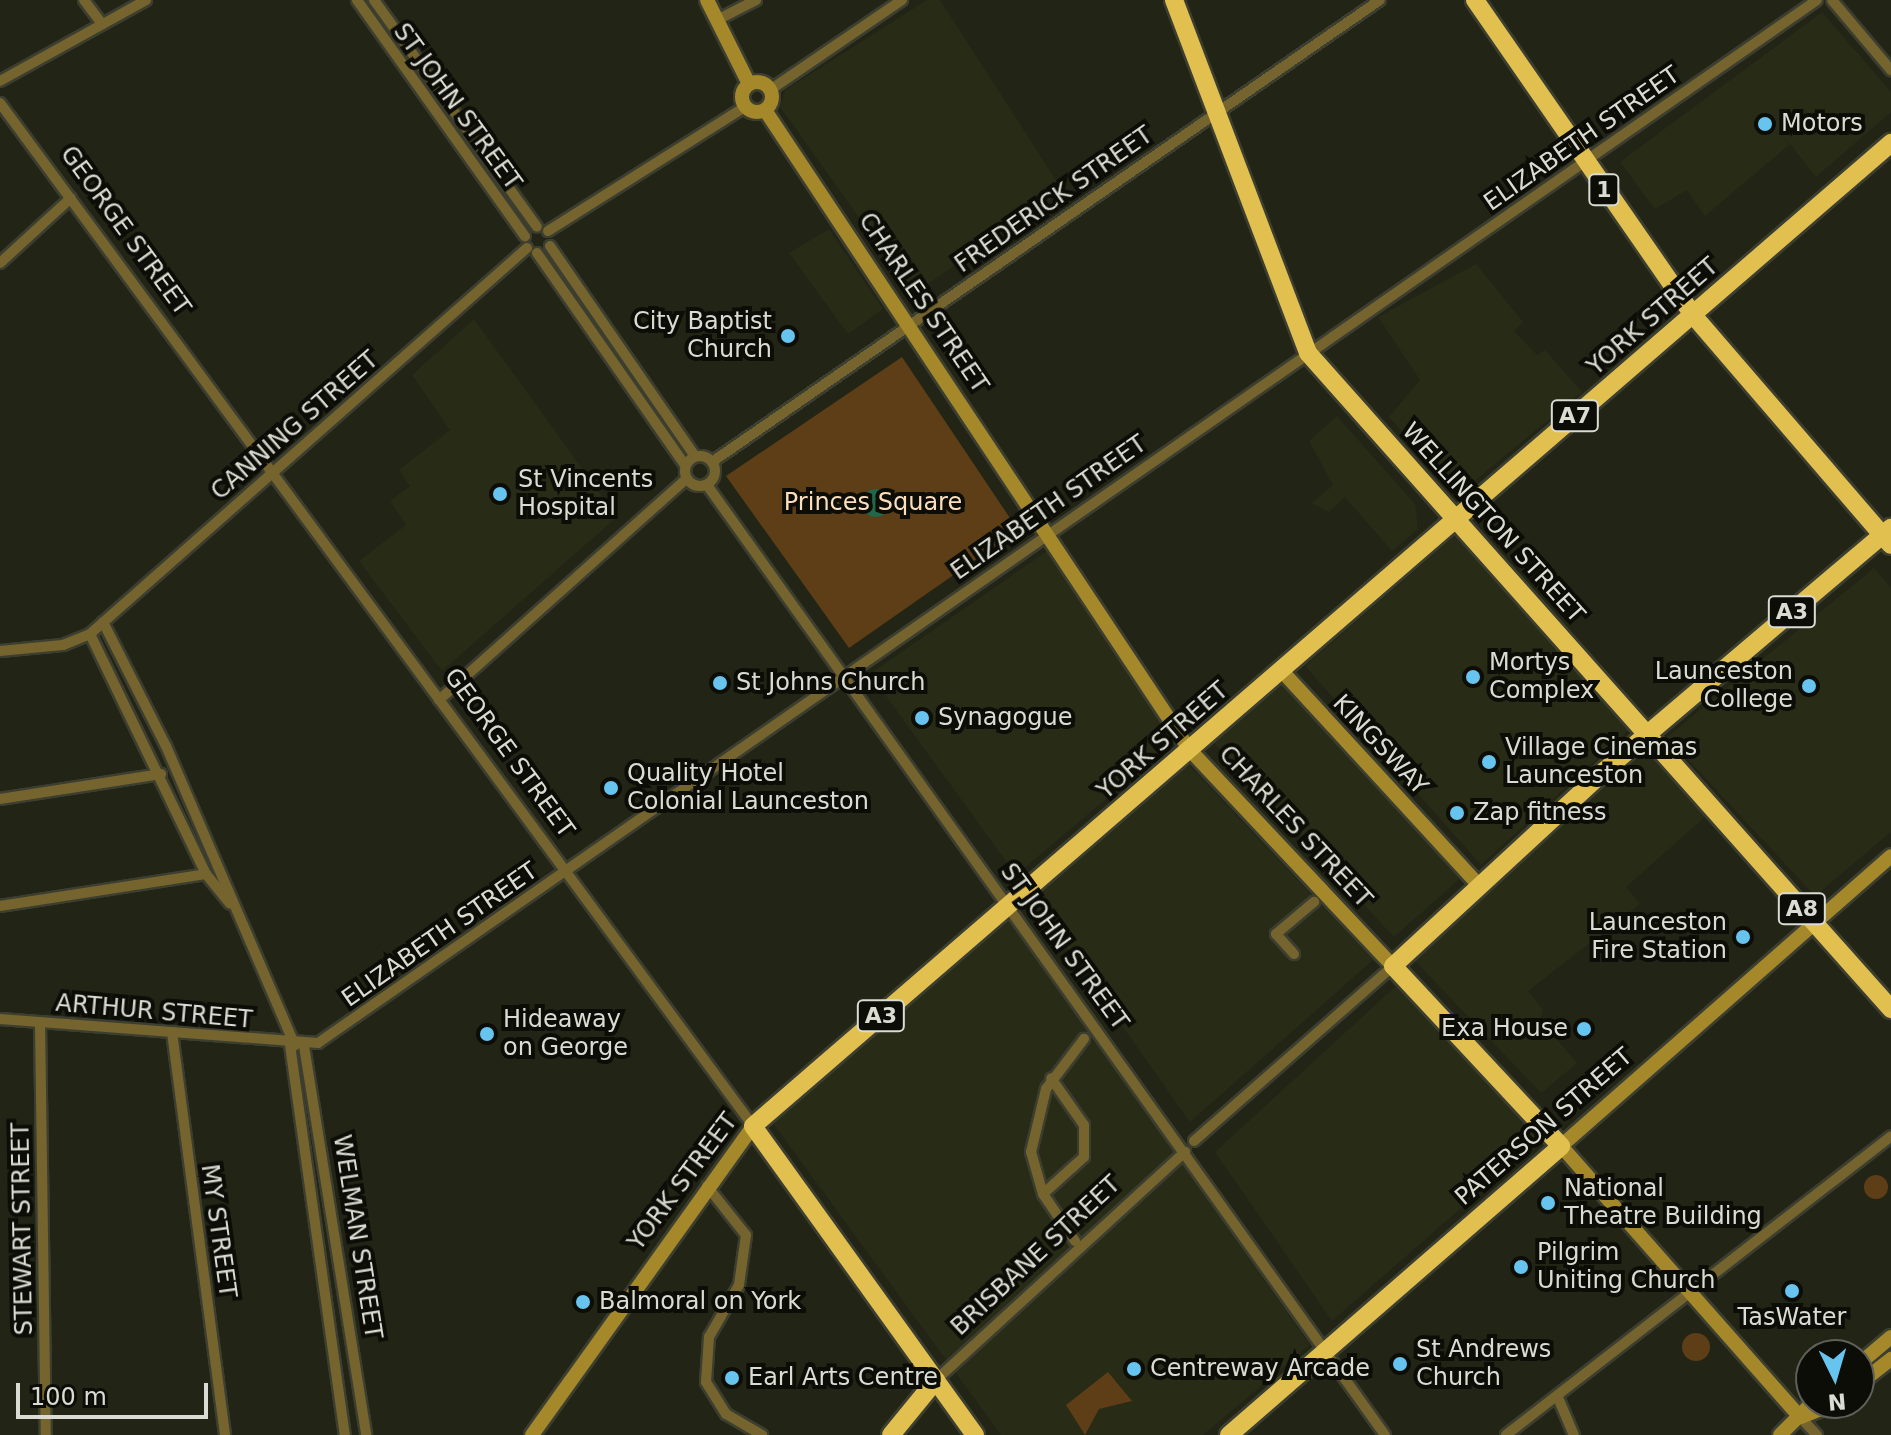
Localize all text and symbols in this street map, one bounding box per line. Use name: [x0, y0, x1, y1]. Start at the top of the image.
street label: ST JOHN STREET: [387, 18, 527, 196]
street label: ELIZABETH STREET: [1479, 61, 1685, 217]
place label: Motors: [1781, 110, 1863, 138]
marker: Motors: [1756, 115, 1774, 133]
street label: FREDERICK STREET: [950, 121, 1158, 279]
street label: GEORGE STREET: [54, 141, 196, 321]
road number: 1: [1588, 172, 1620, 208]
street label: CHARLES STREET: [852, 208, 994, 398]
street label: YORK STREET: [1582, 252, 1724, 382]
place label: City Baptist Church: [633, 308, 772, 364]
marker: City Baptist Church: [779, 327, 797, 345]
street label: CANNING STREET: [206, 346, 384, 506]
road number: A7: [1549, 398, 1601, 434]
street label: WELLINGTON STREET: [1396, 417, 1590, 629]
street label: ELIZABETH STREET: [946, 430, 1152, 586]
place label: St Vincents Hospital: [518, 466, 653, 522]
marker: St Vincents Hospital: [489, 483, 511, 505]
park label: Princes Square: [784, 489, 962, 517]
road number: A3: [1766, 594, 1818, 630]
place label: Mortys Complex: [1489, 649, 1594, 705]
place label: Launceston College: [1655, 658, 1793, 714]
street label: GEORGE STREET: [438, 663, 580, 843]
marker: Mortys Complex: [1464, 668, 1482, 686]
place label: St Johns Church: [736, 669, 926, 697]
marker: St Johns Church: [711, 674, 729, 692]
street label: YORK STREET: [1092, 676, 1234, 806]
marker: Launceston College: [1800, 677, 1818, 695]
street label: KINGSWAY: [1326, 689, 1434, 801]
place label: Synagogue: [938, 704, 1072, 732]
marker: Synagogue: [913, 709, 931, 727]
place label: Village Cinemas Launceston: [1505, 734, 1697, 790]
street label: CHARLES STREET: [1213, 740, 1377, 914]
marker: Village Cinemas Launceston: [1480, 753, 1498, 771]
place label: Quality Hotel Colonial Launceston: [627, 760, 869, 816]
marker: Quality Hotel Colonial Launceston: [602, 779, 620, 797]
place label: Zap fitness: [1473, 799, 1607, 827]
marker: Zap fitness: [1448, 804, 1466, 822]
street label: ELIZABETH STREET: [337, 857, 543, 1013]
street label: ST JOHN STREET: [994, 858, 1134, 1036]
road number: A8: [1776, 891, 1828, 927]
place label: Launceston Fire Station: [1589, 909, 1727, 965]
marker: Launceston Fire Station: [1734, 928, 1752, 946]
street label: ARTHUR STREET: [54, 989, 254, 1035]
road number: A3: [855, 998, 907, 1034]
place label: Hideaway on George: [503, 1006, 628, 1062]
place label: Exa House: [1441, 1015, 1568, 1043]
marker: Exa House: [1575, 1020, 1593, 1038]
marker: Hideaway on George: [478, 1025, 496, 1043]
street label: PATERSON STREET: [1450, 1042, 1638, 1212]
street label: YORK STREET: [622, 1108, 744, 1256]
street label: STEWART STREET: [7, 1122, 39, 1336]
street label: WELMAN STREET: [327, 1133, 387, 1341]
street label: MY STREET: [194, 1162, 242, 1300]
street label: BRISBANE STREET: [945, 1170, 1127, 1342]
place label: National Theatre Building: [1564, 1175, 1762, 1231]
marker: National Theatre Building: [1539, 1194, 1557, 1212]
place label: Pilgrim Uniting Church: [1537, 1239, 1716, 1295]
marker: Pilgrim Uniting Church: [1512, 1258, 1530, 1276]
marker: TasWater: [1783, 1282, 1801, 1300]
place label: Balmoral on York: [599, 1288, 801, 1316]
marker: Balmoral on York: [574, 1293, 592, 1311]
place label: TasWater: [1738, 1304, 1846, 1332]
place label: St Andrews Church: [1416, 1336, 1551, 1392]
north arrow: [1795, 1339, 1875, 1419]
place label: Centreway Arcade: [1150, 1355, 1370, 1383]
marker: St Andrews Church: [1391, 1355, 1409, 1373]
marker: Centreway Arcade: [1125, 1360, 1143, 1378]
place label: Earl Arts Centre: [748, 1364, 938, 1392]
scale bar: [20, 1367, 212, 1417]
marker: Earl Arts Centre: [723, 1369, 741, 1387]
text: 100 m: [30, 1383, 107, 1411]
text: N: [1827, 1388, 1847, 1415]

